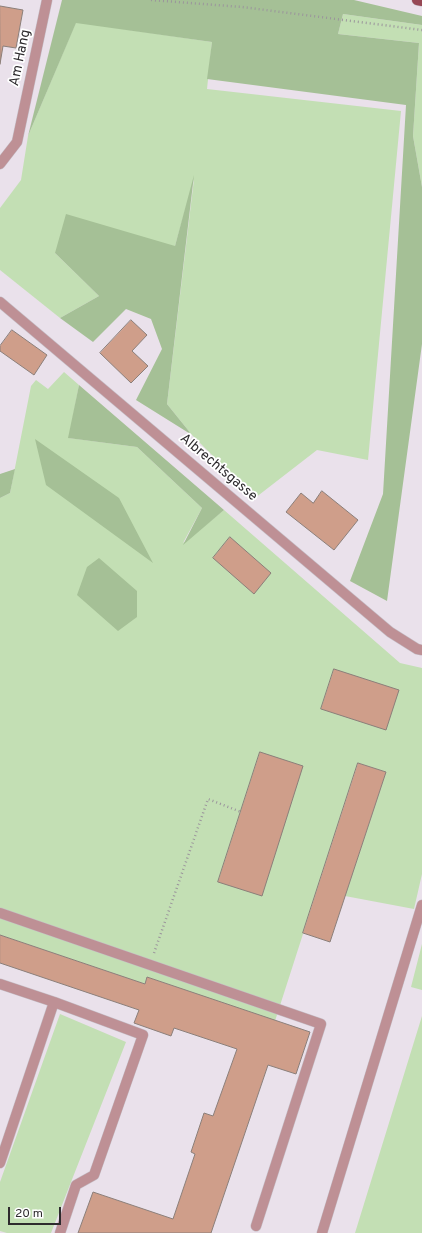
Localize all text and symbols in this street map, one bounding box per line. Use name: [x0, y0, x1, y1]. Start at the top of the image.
street label: Am Hang: [7, 28, 35, 88]
street label: Albrechtsgasse: [176, 431, 260, 505]
scale bar: [10, 1199, 63, 1225]
text: 20 m: [15, 1206, 43, 1222]

